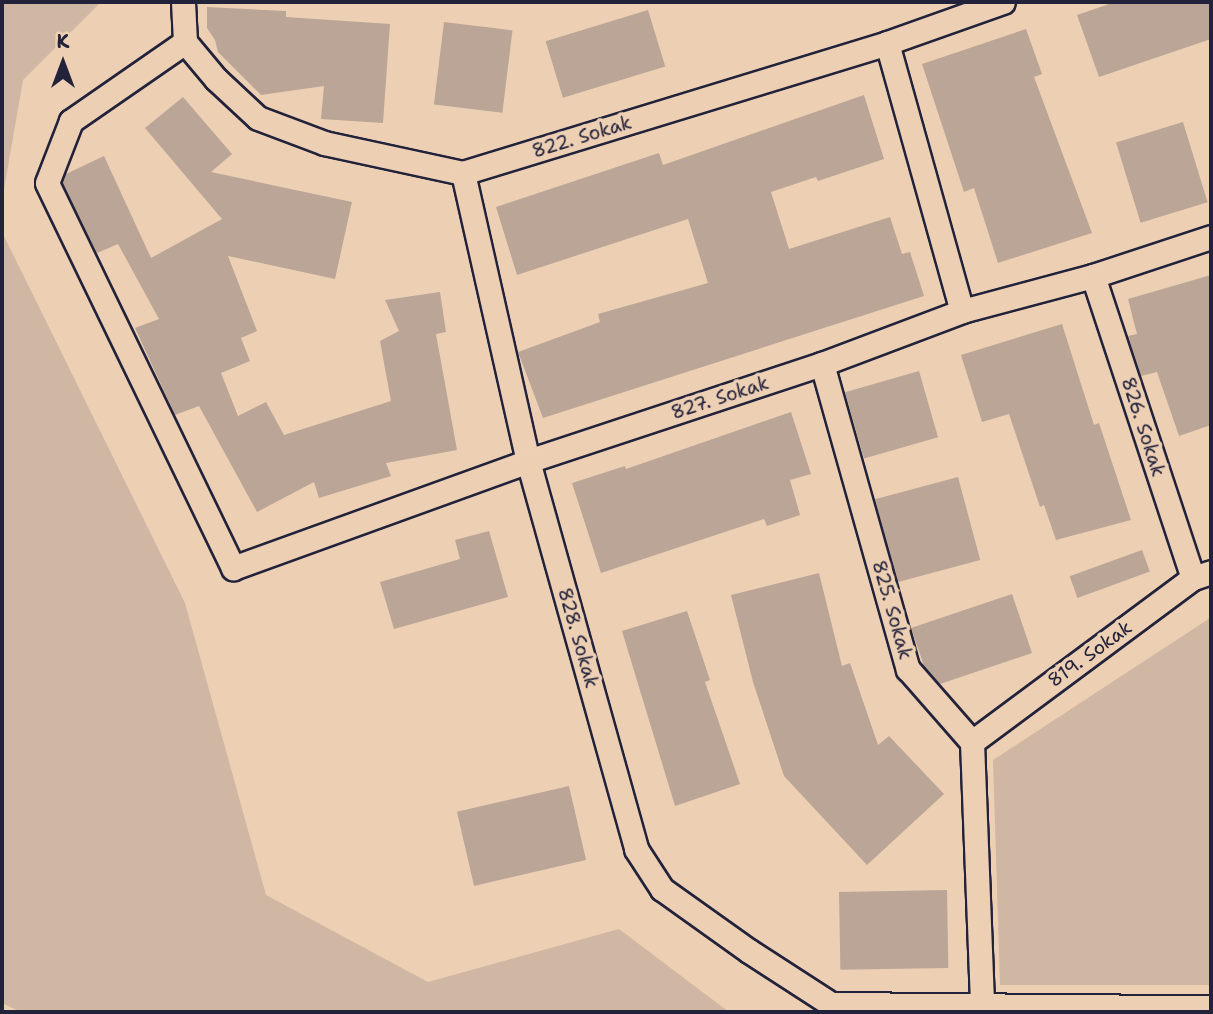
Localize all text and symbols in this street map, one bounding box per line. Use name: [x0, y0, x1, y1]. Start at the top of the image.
north arrow: [28, 28, 98, 98]
text: K: [57, 29, 69, 54]
street label: 822. Sokak: [529, 111, 635, 163]
street label: 827. Sokak: [668, 371, 772, 425]
street label: 826. Sokak: [1116, 374, 1170, 480]
street label: 825. Sokak: [867, 558, 917, 662]
street label: 828. Sokak: [553, 585, 603, 691]
street label: 819. Sokak: [1044, 616, 1136, 692]

